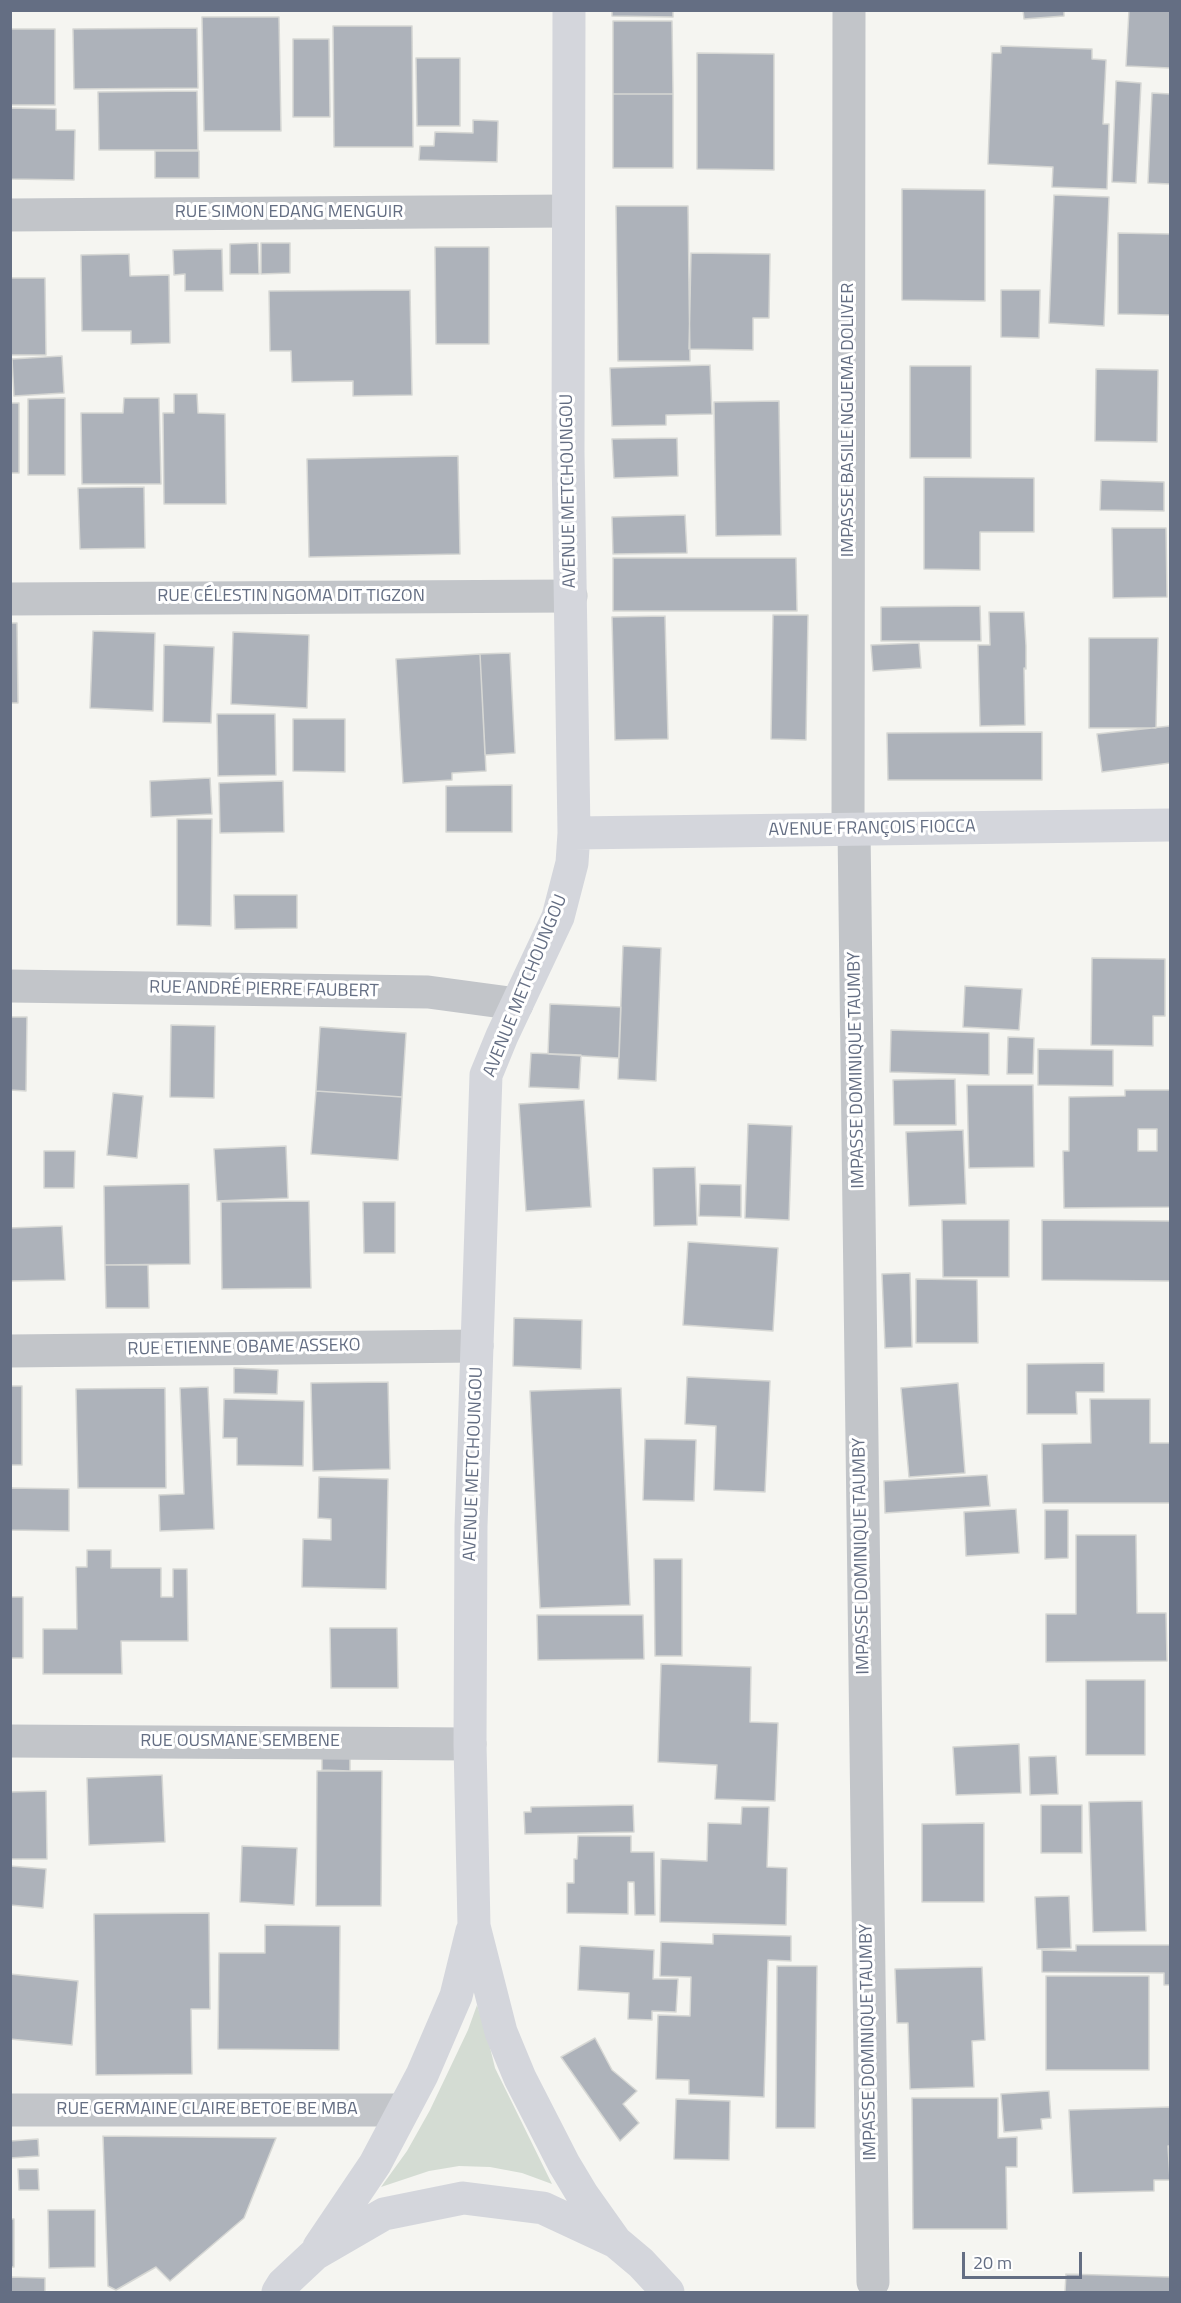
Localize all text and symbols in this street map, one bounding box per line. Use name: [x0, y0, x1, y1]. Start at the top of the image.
street label: RUE SIMON EDANG MENGUIR: [175, 202, 403, 224]
street label: IMPASSE BASILE NGUEMA DOLIVER: [838, 283, 860, 557]
street label: AVENUE METCHOUNGOU: [557, 393, 581, 589]
street label: RUE CÉLESTIN NGOMA DIT TIGZON: [157, 586, 425, 608]
street label: AVENUE FRANÇOIS FIOCCA: [768, 816, 976, 842]
street label: AVENUE METCHOUNGOU: [480, 892, 572, 1080]
street label: IMPASSE DOMINIQUE TAUMBY: [844, 951, 870, 1189]
street label: RUE ANDRÉ PIERRE FAUBERT: [149, 977, 379, 1003]
street label: RUE ETIENNE OBAME ASSEKO: [127, 1335, 361, 1361]
street label: AVENUE METCHOUNGOU: [460, 1366, 488, 1562]
street label: IMPASSE DOMINIQUE TAUMBY: [849, 1437, 875, 1675]
street label: RUE OUSMANE SEMBENE: [140, 1731, 340, 1753]
street label: IMPASSE DOMINIQUE TAUMBY: [856, 1923, 882, 2161]
street label: RUE GERMAINE CLAIRE BETOE BE MBA: [56, 2099, 358, 2121]
scale bar: [965, 2240, 1085, 2278]
text: 20 m: [973, 2249, 1012, 2276]

